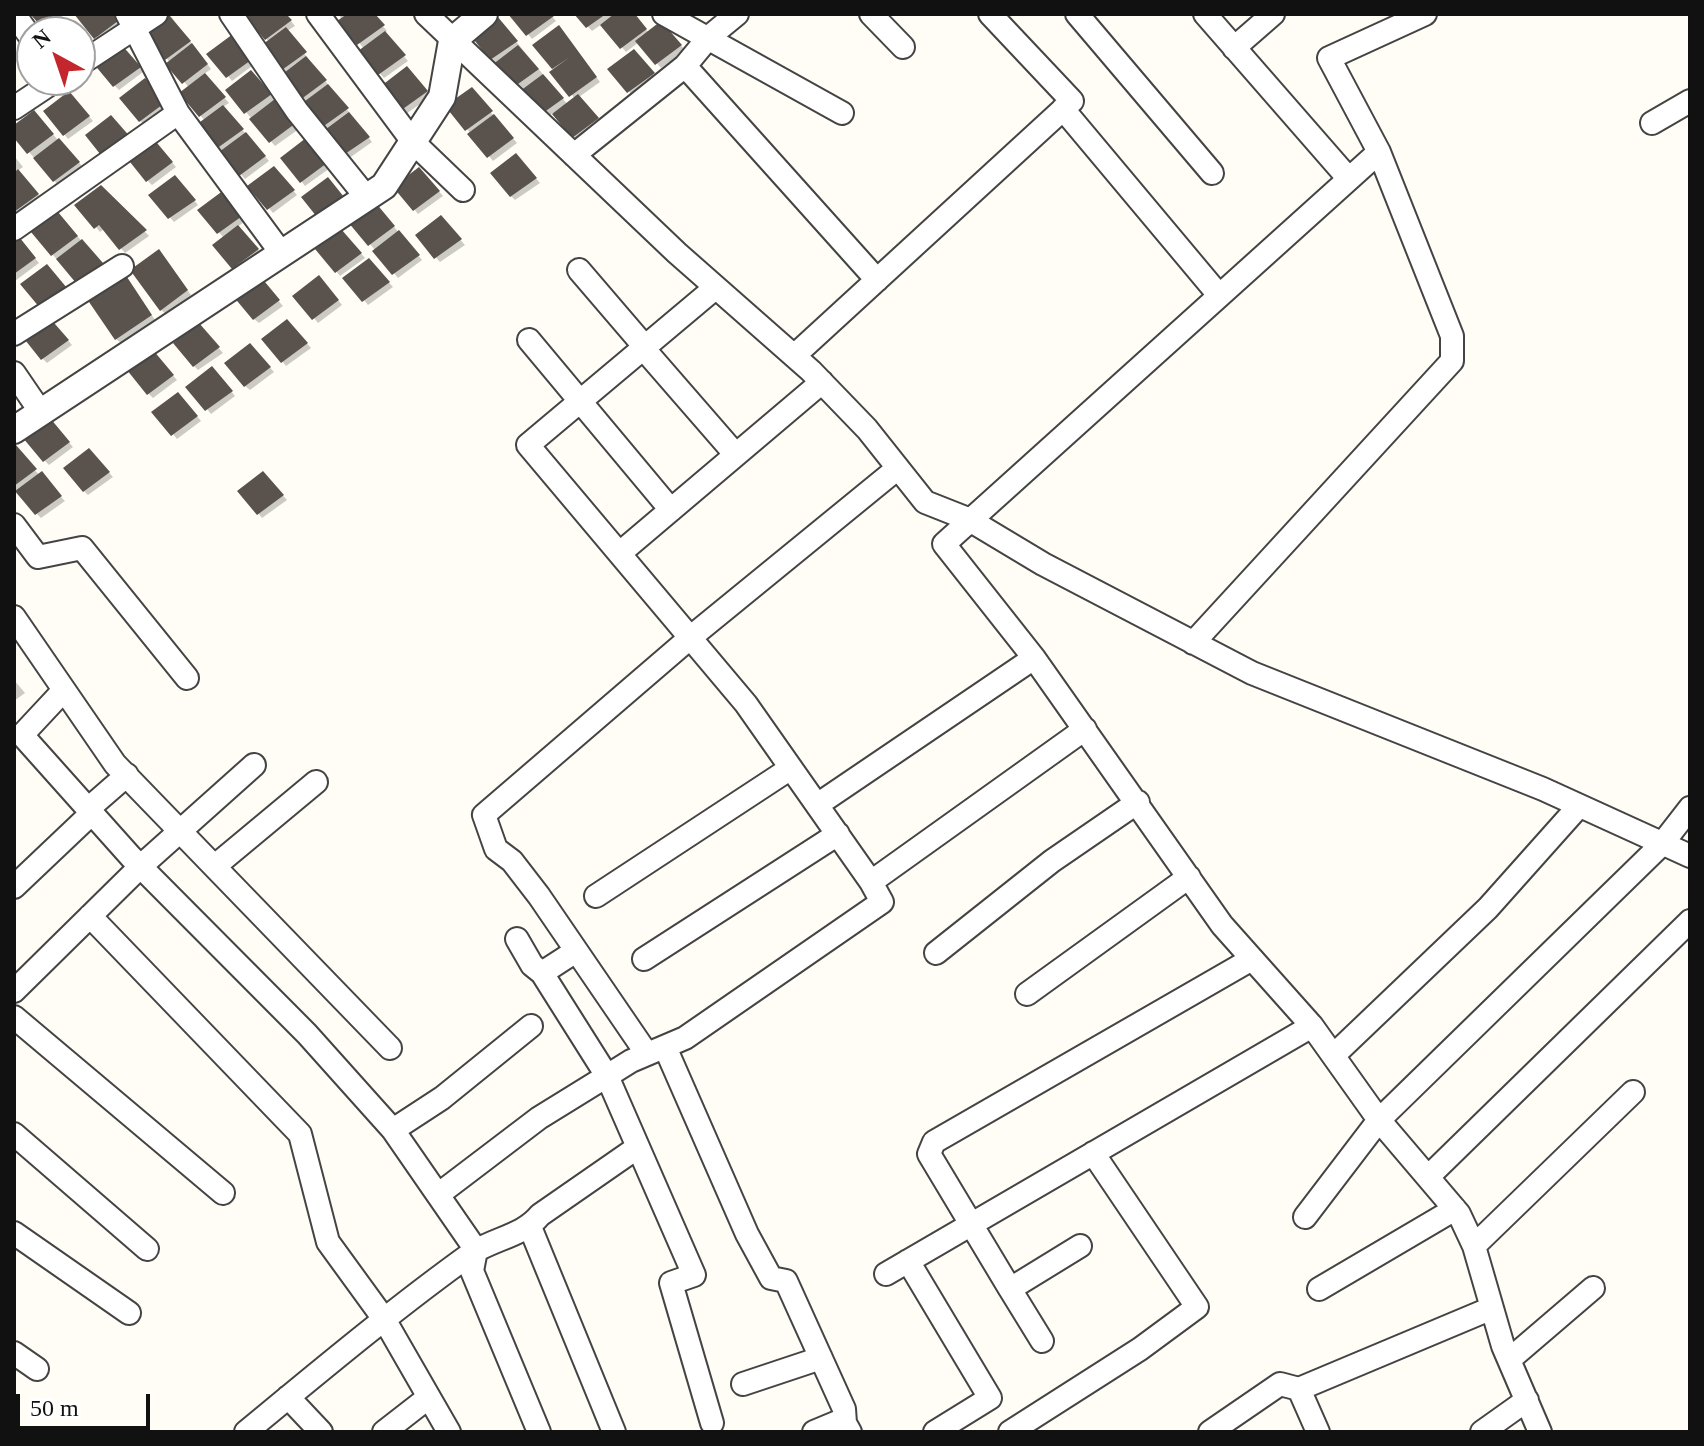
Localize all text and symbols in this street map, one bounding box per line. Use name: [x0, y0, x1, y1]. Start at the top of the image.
north arrow: [16, 16, 96, 96]
text: N: [27, 24, 56, 53]
scale bar: [20, 1378, 154, 1428]
text: 50 m: [30, 1395, 79, 1421]

